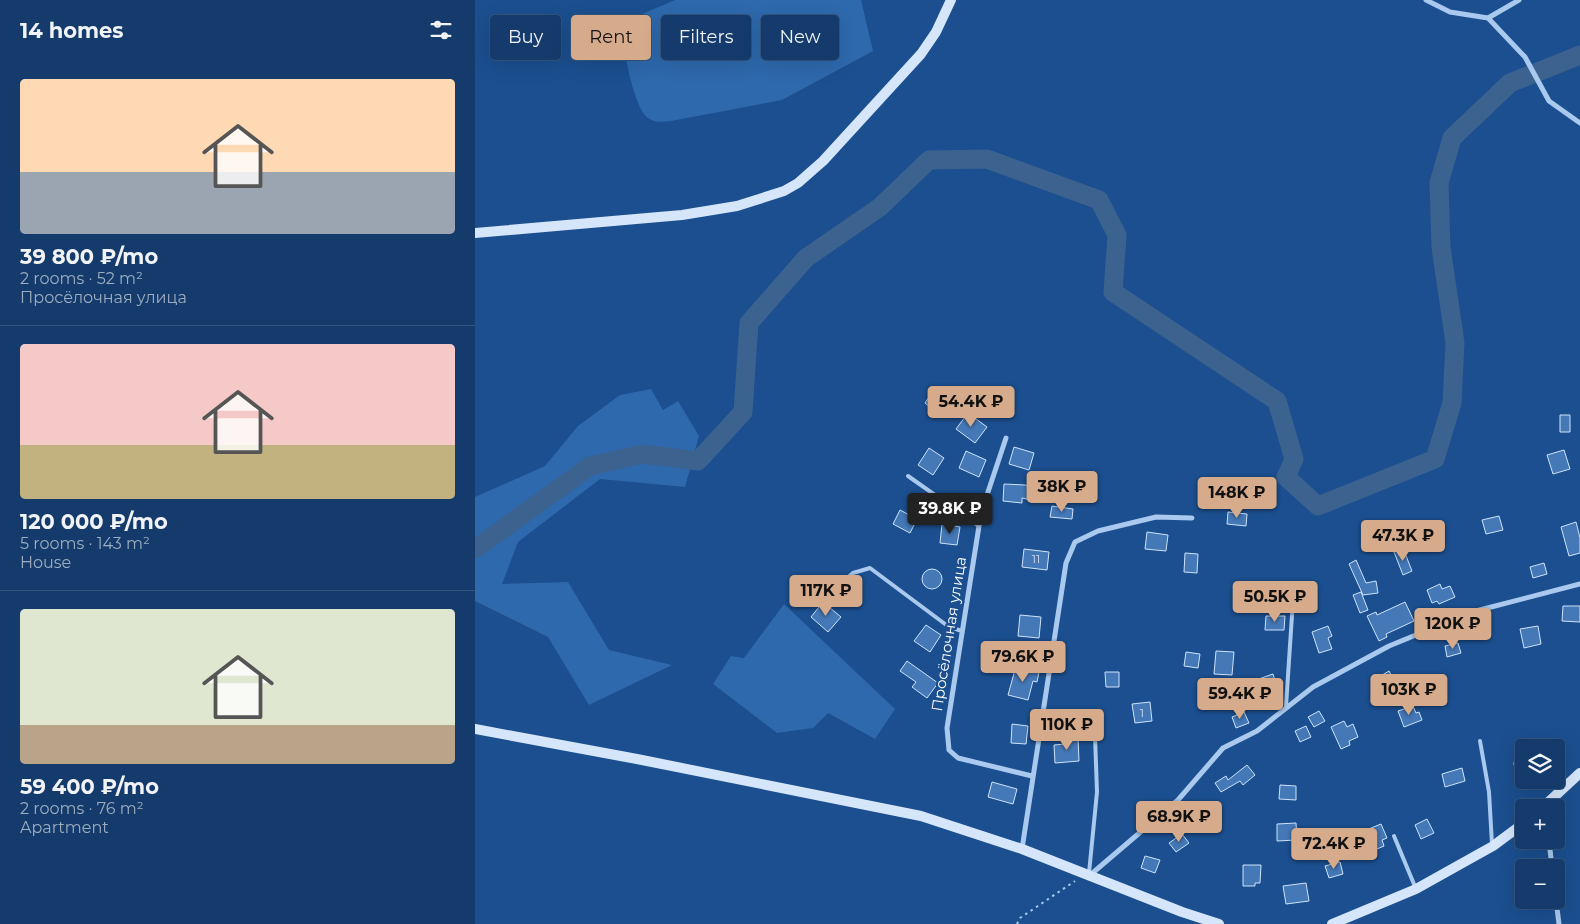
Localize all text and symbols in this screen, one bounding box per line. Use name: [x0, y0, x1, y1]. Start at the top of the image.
chip: Buy: [490, 15, 561, 60]
chip: Rent: [571, 15, 651, 60]
chip: Filters: [661, 15, 751, 60]
chip: New: [761, 15, 839, 60]
icon: filters: [427, 16, 455, 44]
text: 14 homes: [20, 18, 124, 43]
icon: home: [193, 111, 283, 201]
text: 39 800 ₽/mo: [20, 244, 158, 269]
text: 2 rooms · 52 m²: [20, 269, 143, 288]
text: Просёлочная улица: [20, 288, 187, 307]
icon: home: [193, 377, 283, 467]
pin: 54.4K ₽: [925, 386, 1017, 428]
text: 54.4K ₽: [939, 392, 1003, 411]
pin: 38K ₽: [1027, 470, 1097, 513]
pin: 148K ₽: [1196, 476, 1278, 519]
text: 38K ₽: [1038, 477, 1086, 496]
text: 148K ₽: [1209, 483, 1265, 502]
pin: 39.8K ₽: [904, 492, 996, 535]
text: 39.8K ₽: [918, 499, 982, 518]
text: 120 000 ₽/mo: [20, 509, 168, 534]
pin: 47.3K ₽: [1357, 520, 1449, 562]
text: 47.3K ₽: [1372, 526, 1434, 545]
text: 5 rooms · 143 m²: [20, 534, 150, 553]
house number: 11: [1032, 551, 1040, 566]
text: House: [20, 553, 71, 572]
street label: Просёлочная улица: [927, 555, 970, 713]
pin: 117K ₽: [785, 574, 867, 617]
pin: 50.5K ₽: [1229, 580, 1321, 623]
text: 117K ₽: [800, 581, 852, 600]
text: 50.5K ₽: [1244, 587, 1306, 606]
pin: 120K ₽: [1412, 608, 1494, 650]
text: 120K ₽: [1425, 614, 1481, 633]
pin: 79.6K ₽: [977, 640, 1069, 683]
icon: home: [193, 642, 283, 732]
text: 79.6K ₽: [992, 647, 1054, 666]
pin: 103K ₽: [1368, 674, 1450, 716]
pin: 59.4K ₽: [1194, 678, 1286, 720]
text: 103K ₽: [1381, 680, 1437, 699]
text: 59.4K ₽: [1208, 684, 1272, 703]
house number: 1: [1140, 705, 1144, 720]
pin: 110K ₽: [1026, 708, 1108, 751]
text: 110K ₽: [1041, 715, 1093, 734]
map controls: [1515, 739, 1565, 909]
button: layers: [1515, 739, 1565, 789]
text: 59 400 ₽/mo: [20, 774, 159, 799]
text: 2 rooms · 76 m²: [20, 799, 144, 818]
button: +: [1515, 799, 1565, 849]
pin: 68.9K ₽: [1133, 800, 1225, 843]
text: 68.9K ₽: [1147, 807, 1211, 826]
text: Apartment: [20, 818, 109, 837]
pin: 72.4K ₽: [1288, 828, 1380, 870]
text: 72.4K ₽: [1302, 834, 1366, 853]
button: −: [1515, 859, 1565, 909]

